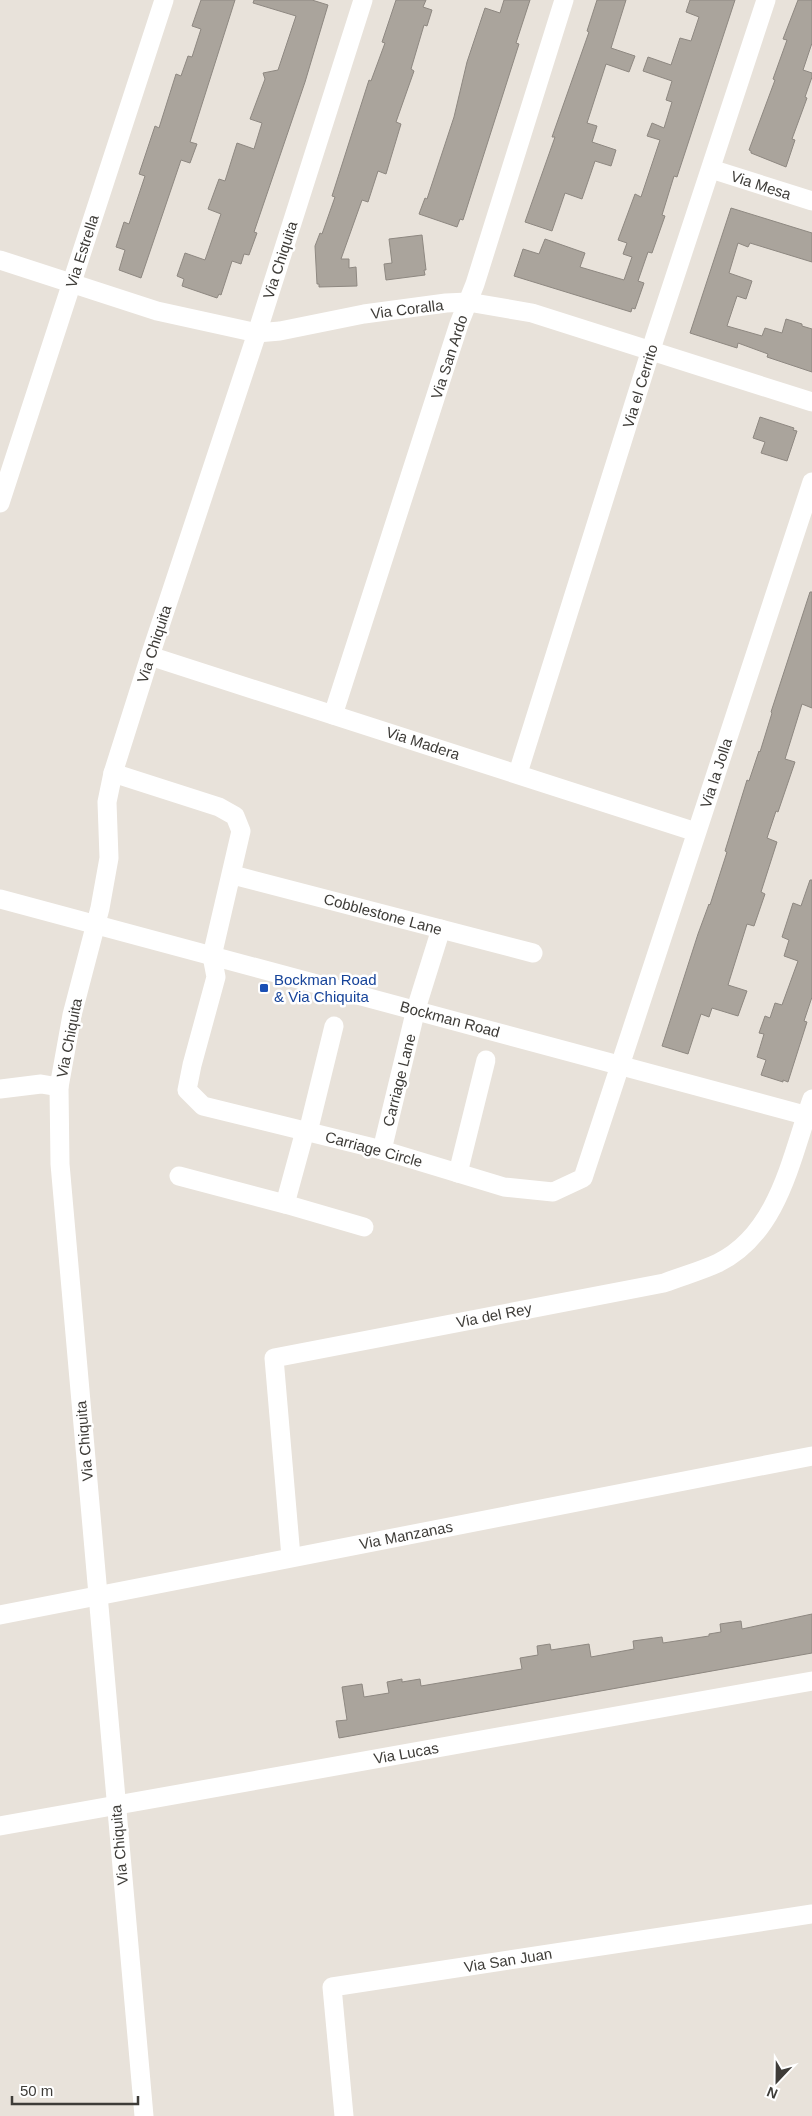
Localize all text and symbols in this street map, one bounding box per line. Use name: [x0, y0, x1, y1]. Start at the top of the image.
street label: Via Mesa: [729, 167, 794, 203]
street label: Via Estrella: [62, 212, 102, 290]
street label: Via Chiquita: [259, 218, 301, 301]
street label: Via Coralla: [370, 296, 445, 322]
street label: Via San Ardo: [427, 313, 471, 401]
street label: Via el Cerrito: [619, 342, 661, 430]
street label: Via Chiquita: [133, 602, 175, 685]
street label: Via Madera: [384, 723, 463, 763]
street label: Via la Jolla: [697, 735, 735, 810]
street label: Cobblestone Lane: [322, 890, 444, 938]
place label: Bockman Road & Via Chiquita: [274, 971, 377, 1005]
marker: Bockman Road & Via Chiquita: [258, 982, 270, 994]
street label: Via Chiquita: [53, 996, 85, 1079]
street label: Bockman Road: [398, 998, 502, 1040]
street label: Carriage Lane: [379, 1032, 419, 1128]
street label: Carriage Circle: [323, 1128, 425, 1170]
street label: Via del Rey: [455, 1299, 534, 1331]
street label: Via Chiquita: [72, 1399, 96, 1482]
street label: Via Manzanas: [358, 1518, 454, 1552]
street label: Via Lucas: [372, 1739, 440, 1767]
street label: Via Chiquita: [107, 1803, 131, 1886]
street label: Via San Juan: [463, 1945, 553, 1975]
north arrow: [752, 2056, 802, 2106]
scale bar: [12, 2074, 139, 2106]
text: 50 m: [20, 2082, 53, 2099]
text: N: [764, 2084, 780, 2102]

